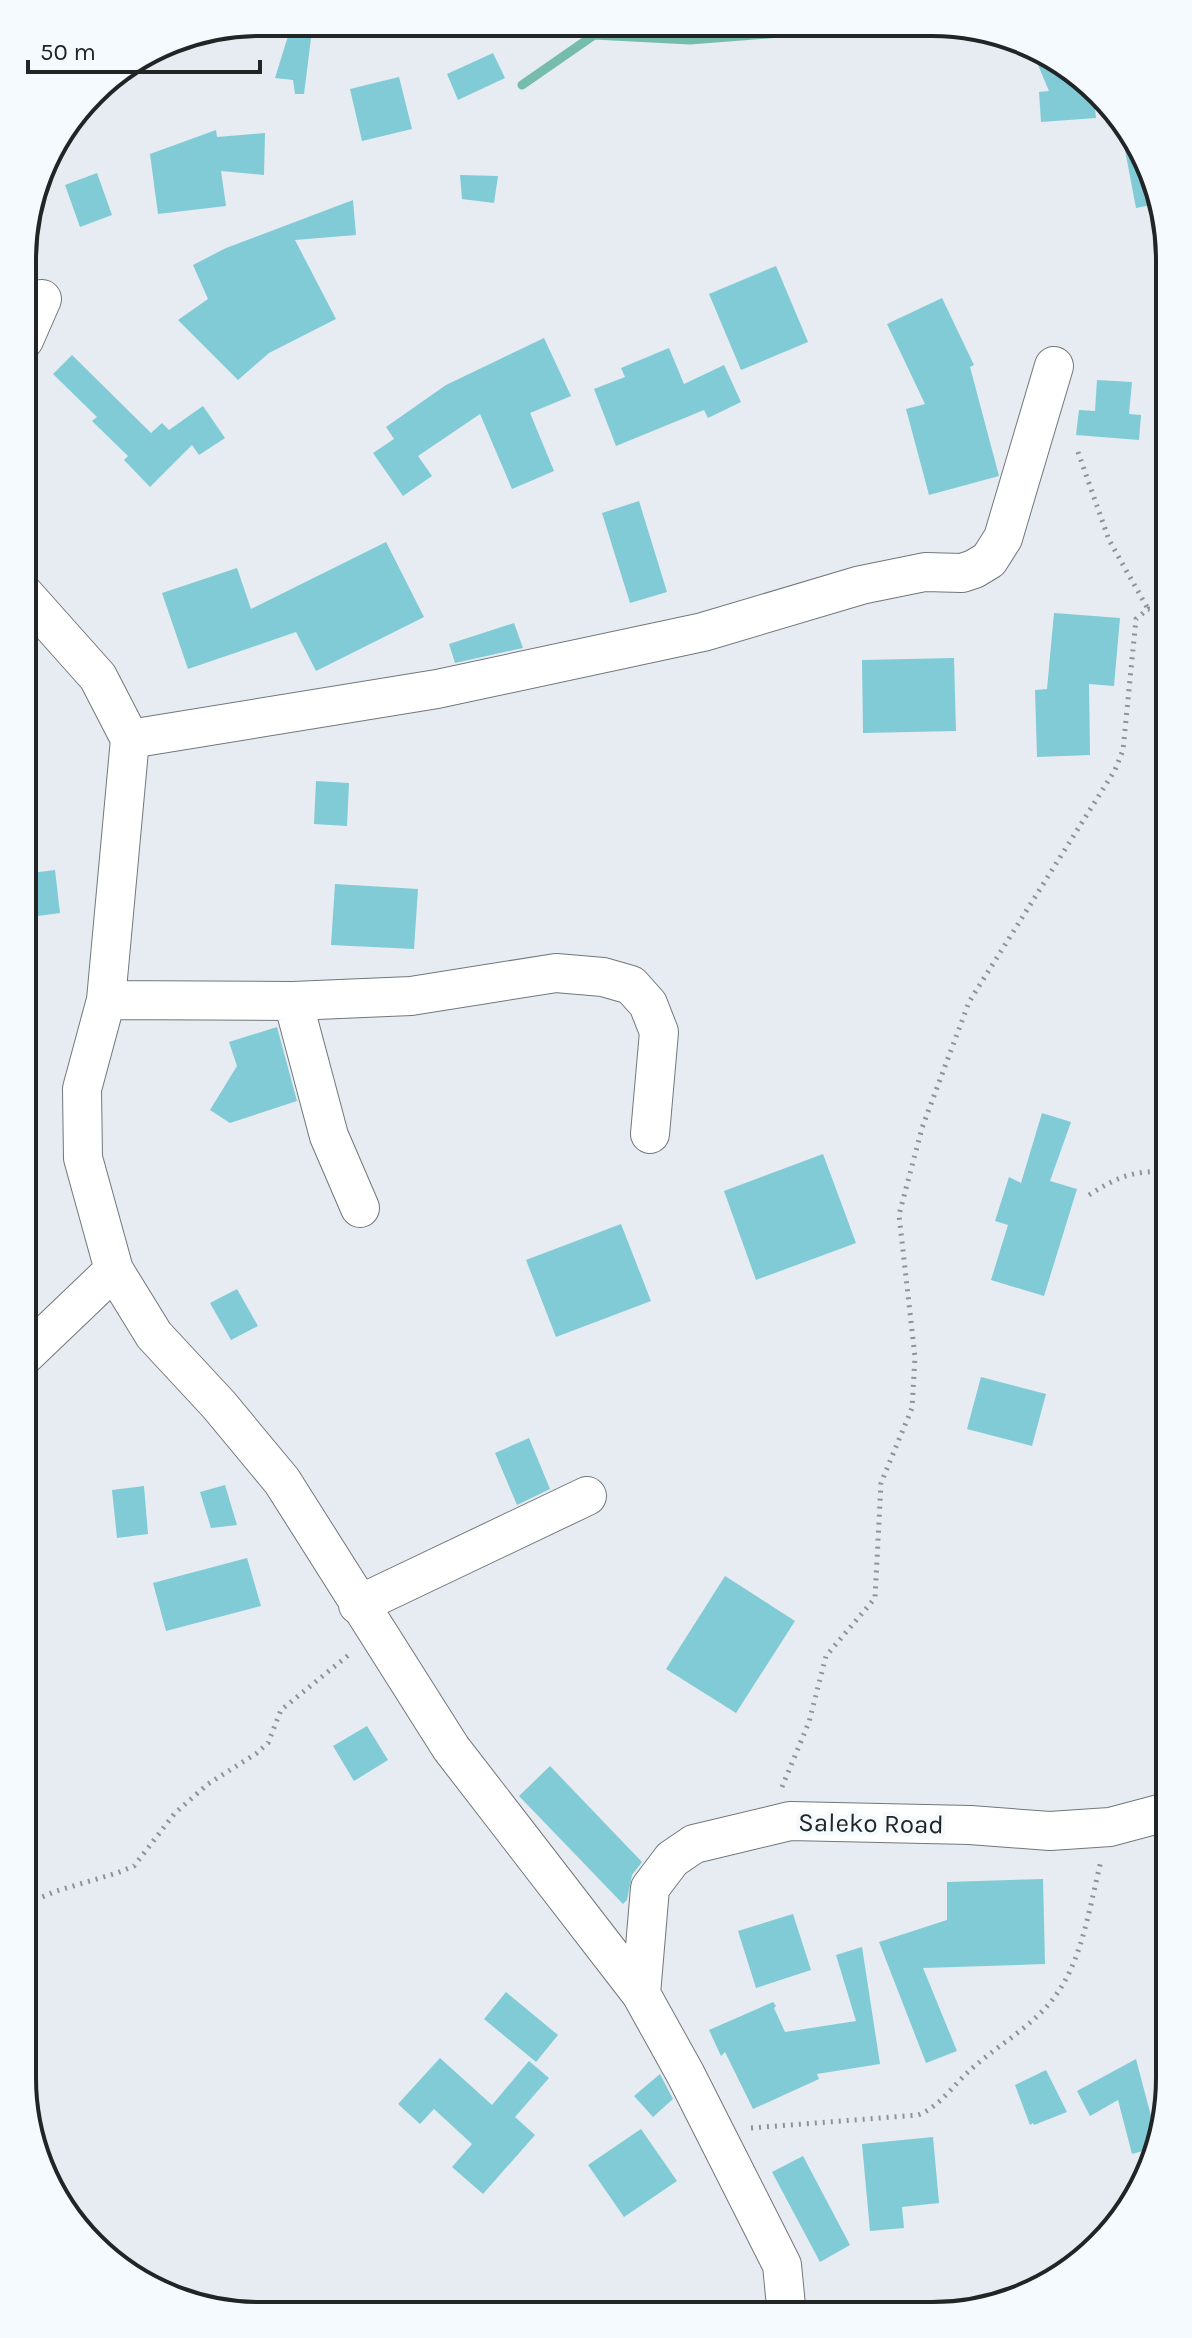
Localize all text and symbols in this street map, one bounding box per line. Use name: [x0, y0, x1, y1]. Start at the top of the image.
scale bar: [28, 24, 260, 74]
text: 50 m: [40, 38, 96, 66]
street label: Saleko Road: [798, 1807, 944, 1840]

